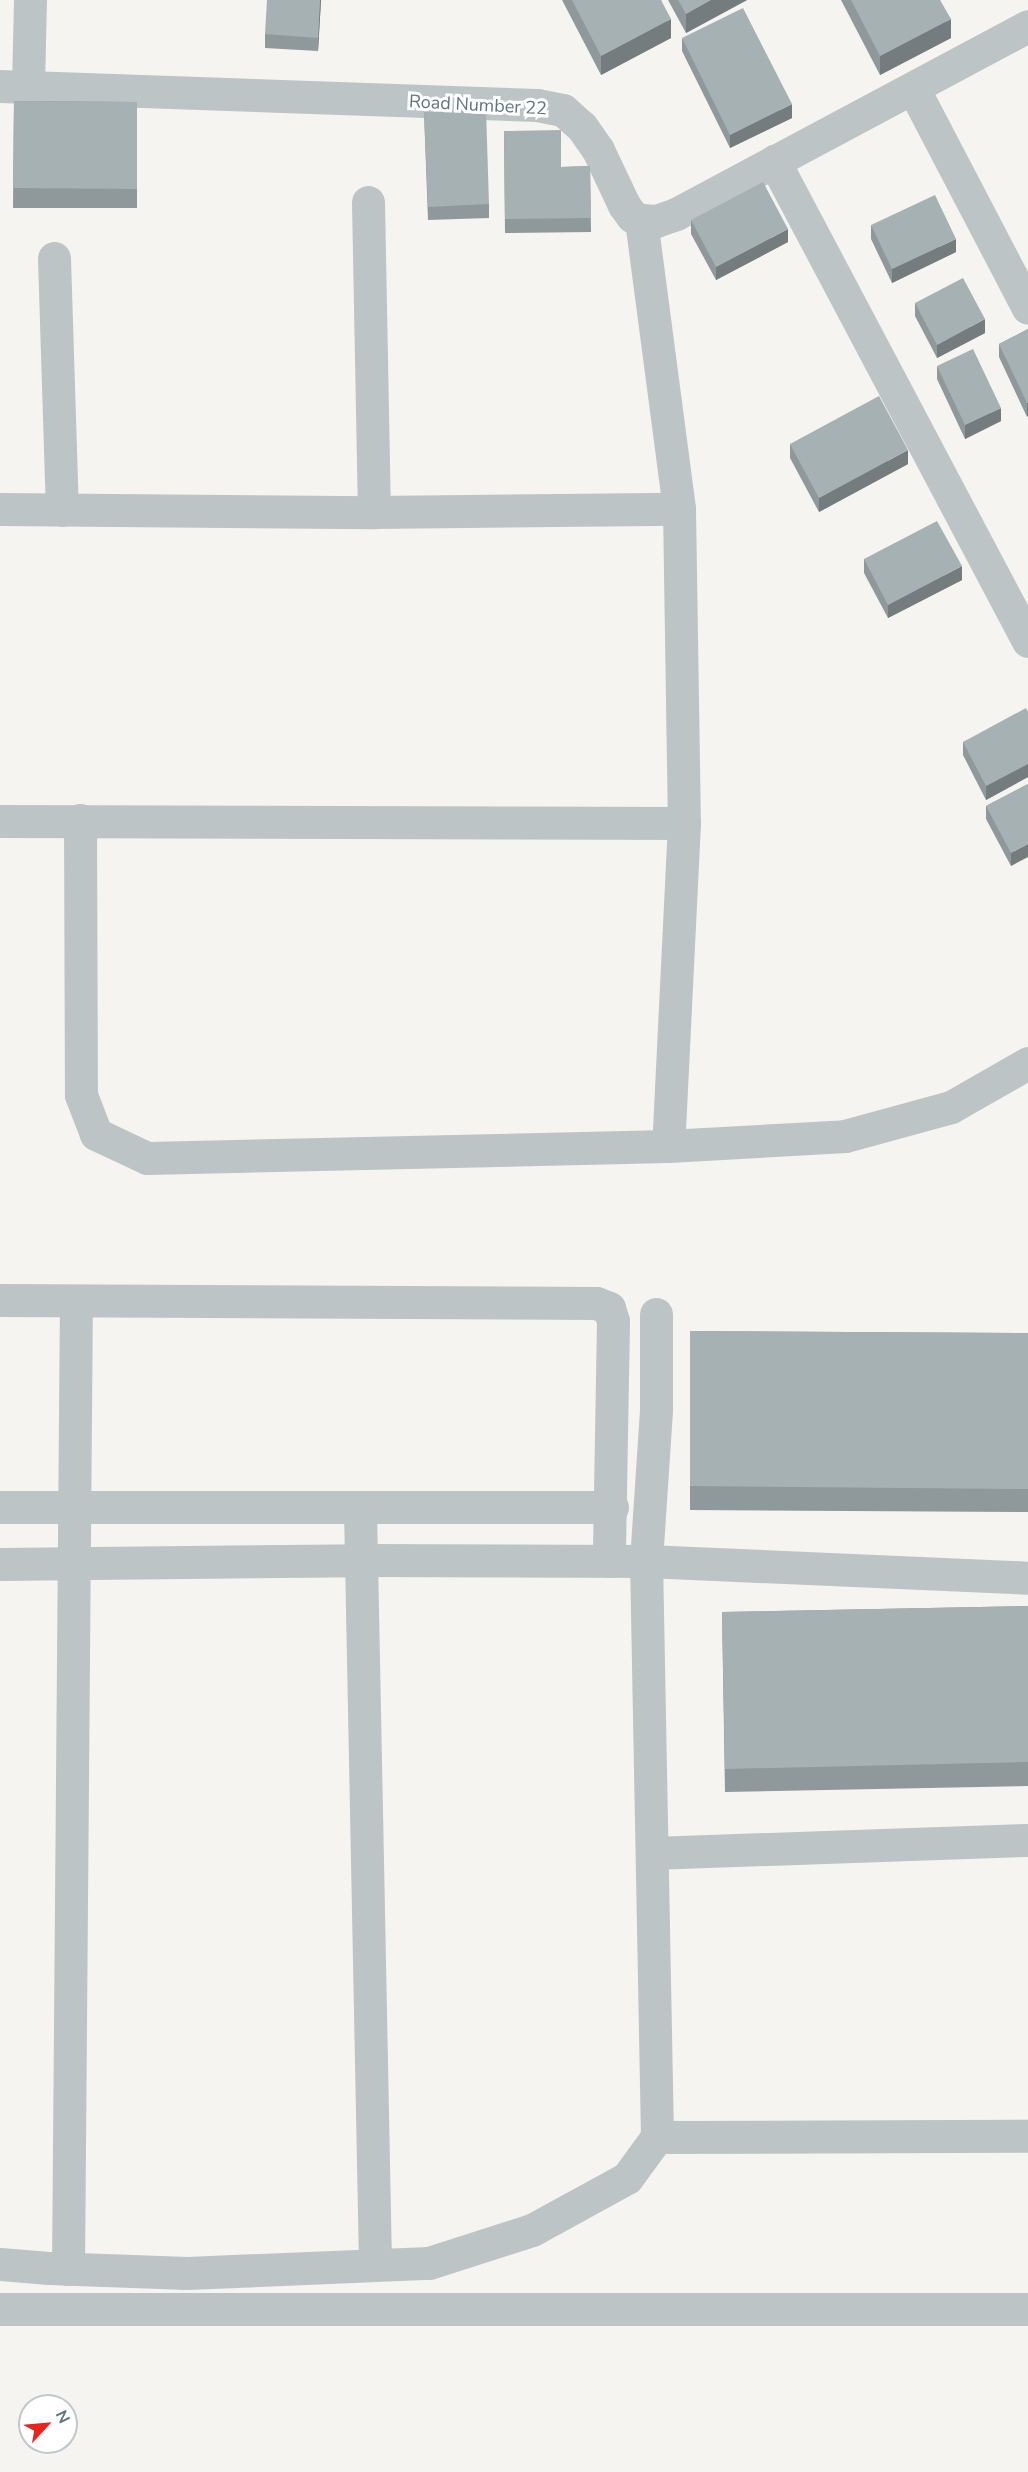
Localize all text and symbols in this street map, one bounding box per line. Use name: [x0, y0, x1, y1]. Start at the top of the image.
street label: Road Number 22: [408, 91, 548, 119]
north arrow: [18, 2394, 78, 2454]
text: N: [50, 2407, 75, 2427]

